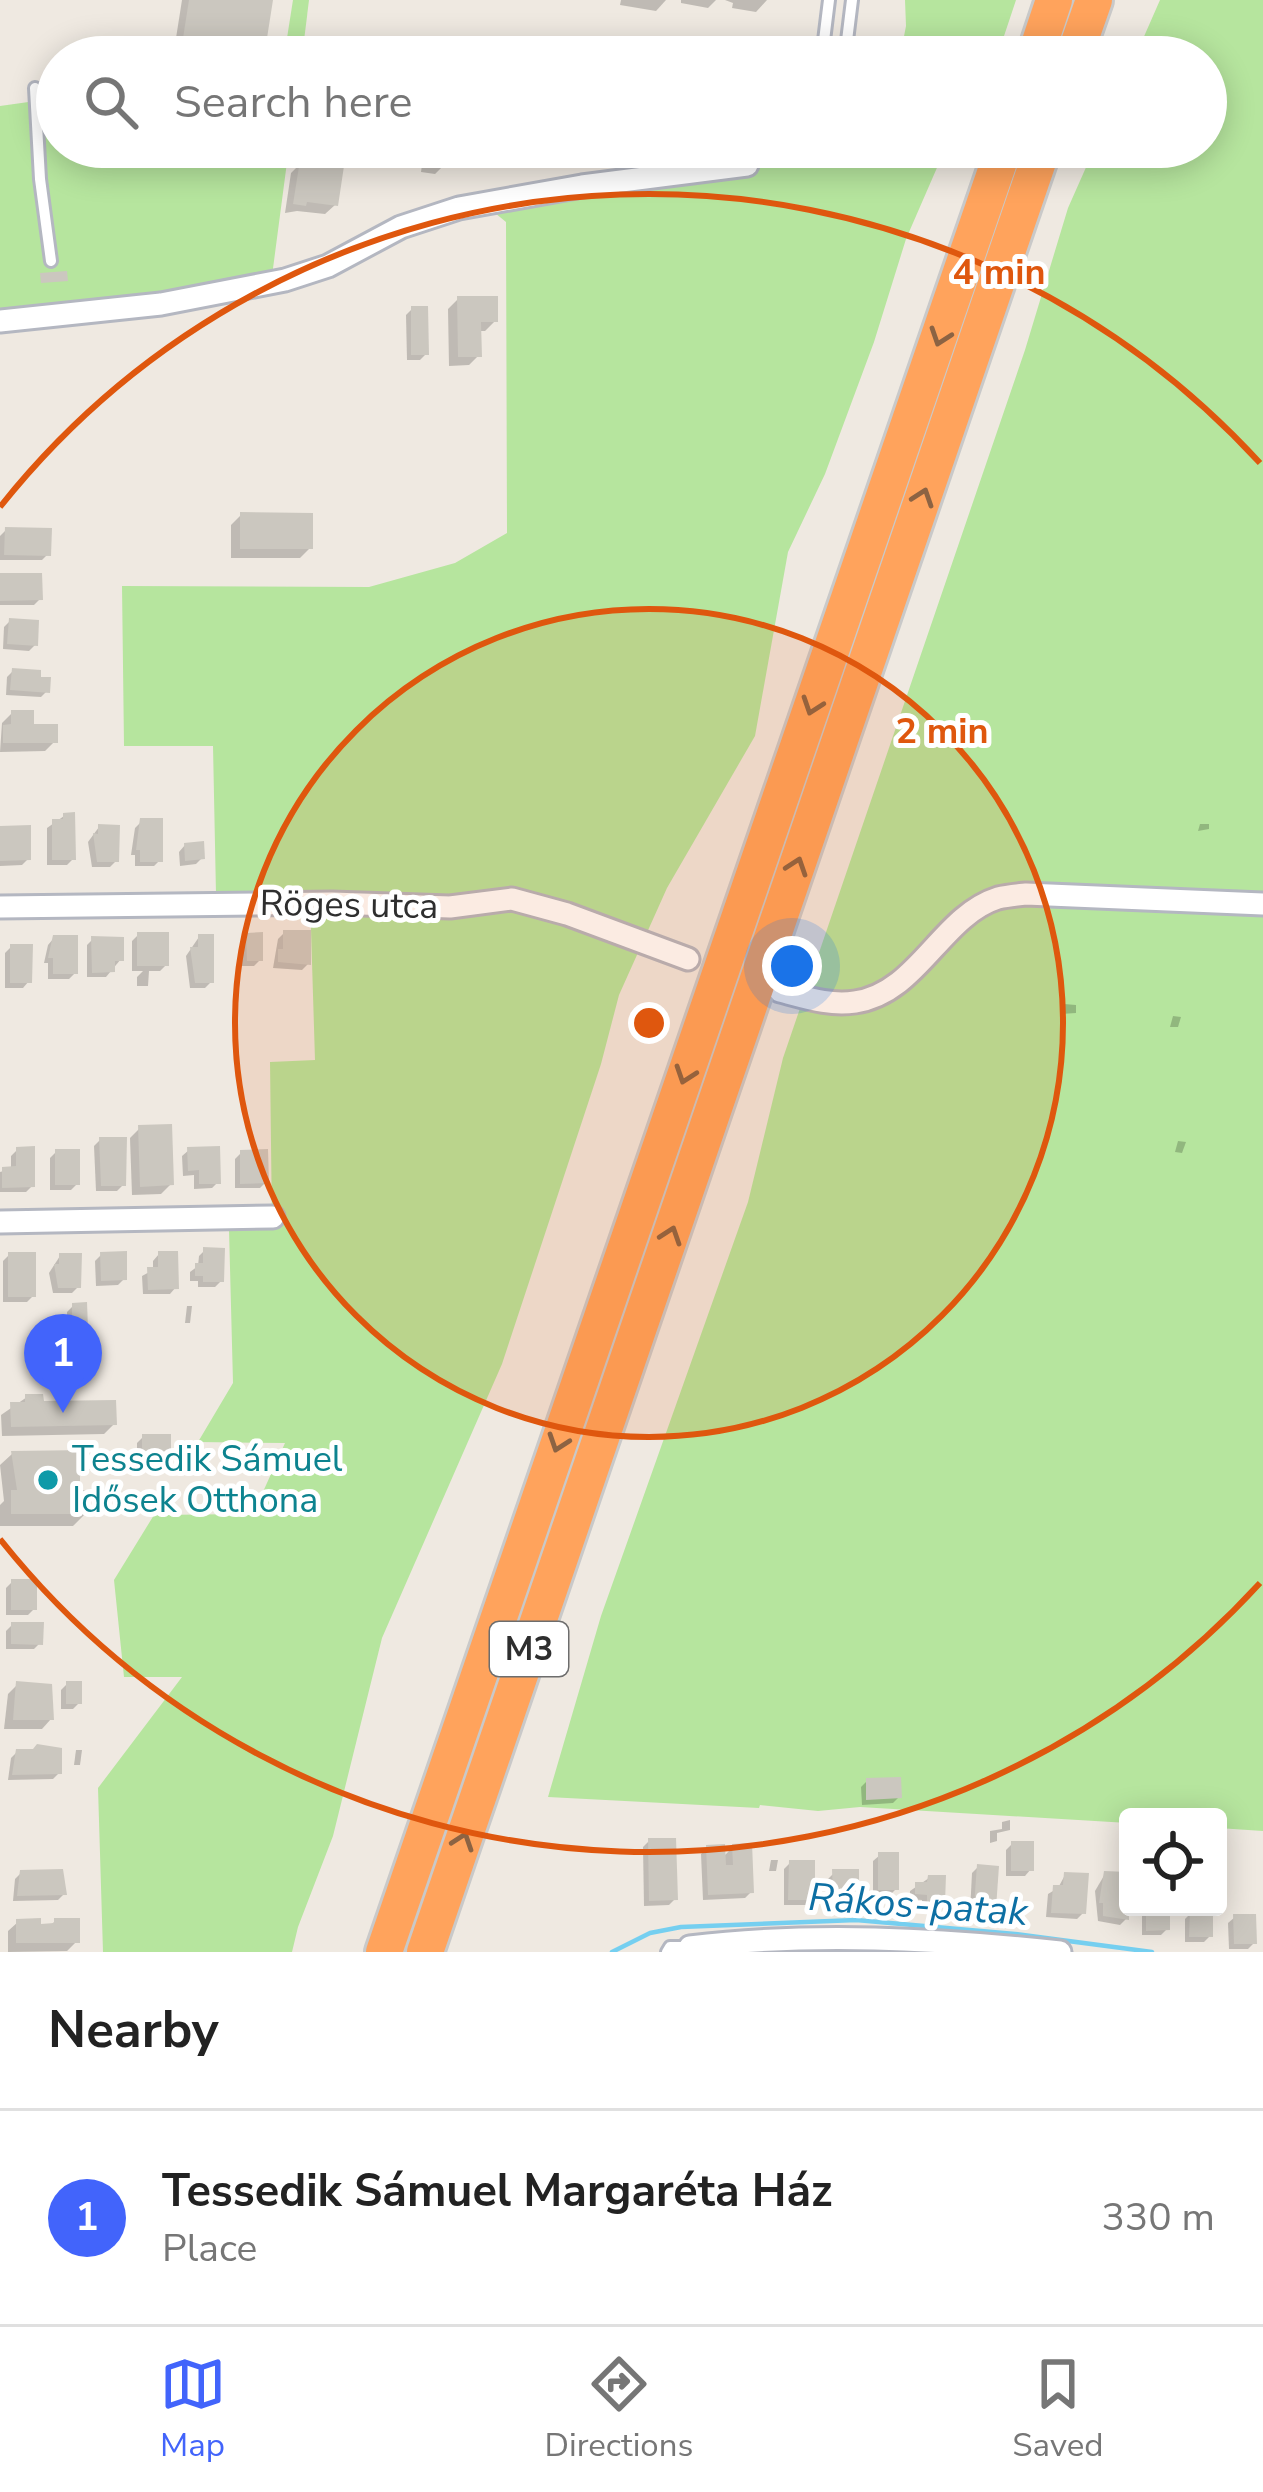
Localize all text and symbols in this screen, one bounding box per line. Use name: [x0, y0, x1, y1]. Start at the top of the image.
search box: [36, 36, 1227, 168]
icon: search: [78, 69, 144, 135]
text: Search here: [174, 72, 413, 133]
text: 4 min: [952, 248, 1046, 297]
one-way arrow: [929, 326, 954, 347]
one-way arrow: [909, 487, 933, 508]
one-way arrow: [802, 694, 826, 715]
text: 2 min: [895, 707, 989, 756]
one-way arrow: [783, 857, 807, 878]
street label: Röges utca: [259, 879, 439, 931]
your location: [762, 936, 822, 996]
centre of rings: [628, 1002, 670, 1044]
one-way arrow: [675, 1063, 699, 1084]
one-way arrow: [656, 1225, 681, 1246]
pin: 1: [24, 1314, 102, 1413]
one-way arrow: [548, 1432, 572, 1453]
place label: Tessedik Sámuel Idősek Otthona: [72, 1435, 343, 1525]
marker: Tessedik Sámuel Idősek Otthona: [35, 1467, 61, 1493]
road number: M3: [490, 1622, 568, 1676]
map controls: [1119, 1808, 1227, 1916]
button: locate: [1119, 1808, 1227, 1916]
one-way arrow: [448, 1831, 473, 1852]
water label: Rákos-patak: [806, 1871, 1031, 1939]
text: Nearby: [48, 1995, 219, 2065]
text: Tessedik Sámuel Margaréta Ház: [162, 2161, 832, 2222]
text: 1: [75, 2191, 99, 2244]
text: 330 m: [1101, 2191, 1215, 2244]
text: Place: [162, 2222, 257, 2275]
tab: Map: [160, 2351, 226, 2468]
tab: Directions: [545, 2351, 693, 2468]
tab: Saved: [1012, 2351, 1103, 2468]

